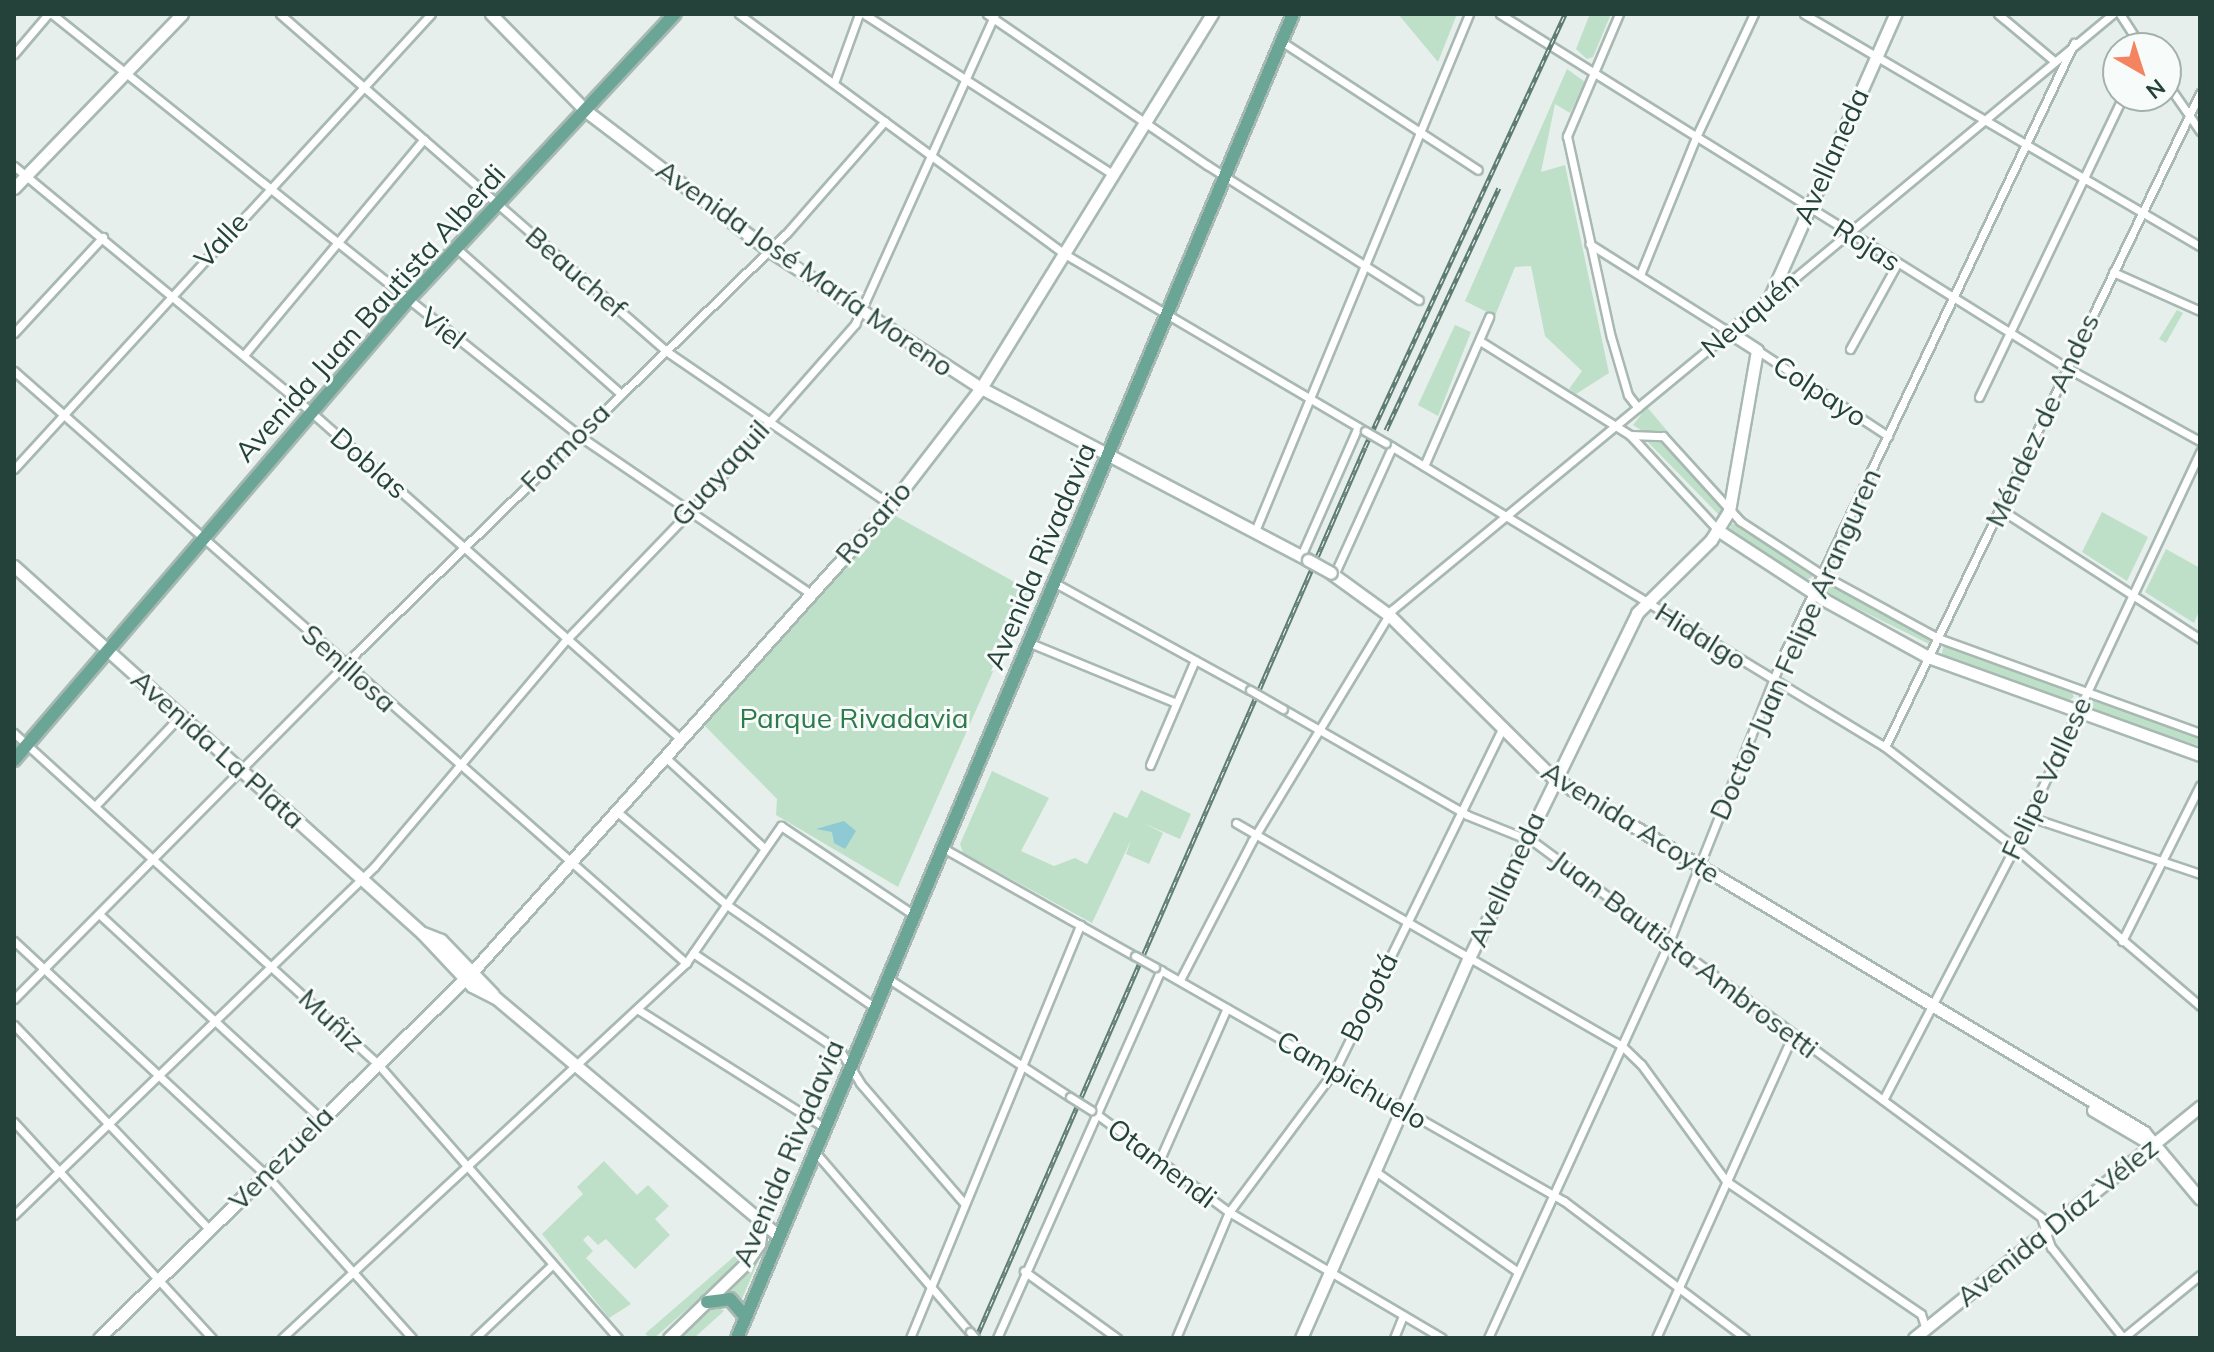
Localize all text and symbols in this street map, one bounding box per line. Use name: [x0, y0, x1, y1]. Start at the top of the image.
north arrow: [2102, 32, 2182, 112]
text: N: [2141, 73, 2171, 105]
street label: Avellaneda: [1786, 83, 1876, 229]
street label: Avenida José María Moreno: [650, 153, 960, 383]
street label: Avenida Juan Bautista Alberdi: [228, 157, 512, 469]
street label: Valle: [187, 205, 255, 275]
street label: Rojas: [1827, 212, 1907, 278]
street label: Beauchef: [519, 219, 633, 325]
street label: Neuquén: [1694, 264, 1806, 364]
street label: Viel: [414, 300, 472, 356]
street label: Méndez de Andes: [1978, 308, 2106, 532]
street label: Colpayo: [1767, 348, 1873, 434]
street label: Formosa: [513, 395, 617, 499]
street label: Guayaquil: [664, 413, 776, 533]
street label: Doblas: [324, 420, 414, 506]
street label: Avenida Rivadavia: [977, 438, 1103, 674]
street label: Doctor Juan Felipe Aranguren: [1702, 463, 1888, 825]
street label: Rosario: [828, 474, 918, 570]
street label: Hidalgo: [1649, 595, 1753, 677]
street label: Senillosa: [295, 617, 403, 719]
street label: Avenida La Plata: [125, 662, 311, 836]
street label: Felipe Vallese: [1994, 691, 2098, 865]
park label: Parque Rivadavia: [739, 701, 969, 735]
street label: Avenida Acoyte: [1536, 754, 1726, 890]
street label: Avellaneda: [1460, 806, 1552, 952]
street label: Juan Bautista Ambrosetti: [1545, 843, 1825, 1065]
street label: Bogotá: [1333, 947, 1405, 1047]
street label: Muñiz: [292, 981, 372, 1059]
street label: Campichuelo: [1271, 1023, 1433, 1137]
street label: Avenida Rivadavia: [725, 1035, 851, 1271]
street label: Venezuela: [222, 1099, 340, 1217]
street label: Otamendi: [1101, 1111, 1223, 1215]
street label: Avenida Díaz Vélez: [1950, 1130, 2164, 1314]

